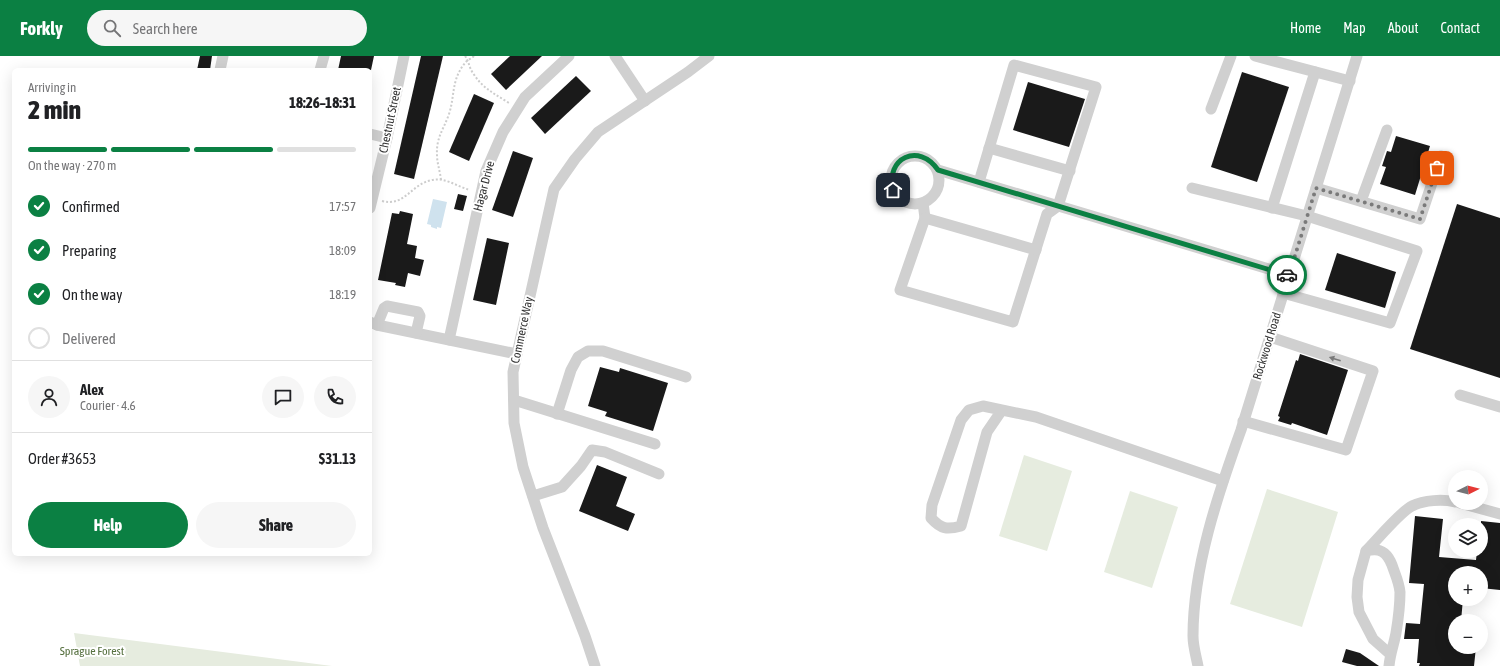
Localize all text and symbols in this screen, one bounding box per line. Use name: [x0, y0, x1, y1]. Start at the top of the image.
search box: [87, 10, 367, 46]
text: Forkly: [20, 17, 63, 39]
icon: search: [101, 17, 123, 39]
text: Search here: [133, 20, 198, 37]
text: Home: [1290, 20, 1321, 36]
text: Map: [1343, 20, 1366, 36]
text: About: [1388, 20, 1419, 36]
text: Contact: [1441, 20, 1480, 36]
text: Arriving in: [28, 80, 76, 95]
street label: Chestnut Street: [376, 85, 404, 154]
text: 18:26–18:31: [289, 94, 356, 111]
text: 2 min: [28, 95, 81, 125]
pin: [1420, 151, 1454, 185]
icon: bag: [1426, 157, 1448, 179]
text: On the way · 270 m: [28, 158, 116, 173]
street label: Hagar Drive: [471, 159, 497, 213]
pin: [876, 173, 910, 207]
icon: home: [882, 179, 904, 201]
icon: check: [28, 195, 50, 217]
text: Confirmed: [62, 198, 120, 215]
text: 17:57: [329, 199, 356, 214]
icon: check: [28, 239, 50, 261]
text: Preparing: [62, 242, 116, 259]
text: 18:09: [329, 243, 356, 258]
courier: [1267, 255, 1307, 295]
icon: car: [1276, 264, 1298, 286]
icon: check: [28, 283, 50, 305]
text: On the way: [62, 286, 123, 303]
text: 18:19: [329, 287, 356, 302]
street label: Commerce Way: [508, 295, 536, 365]
street label: Rockwood Road: [1250, 311, 1284, 381]
text: Delivered: [62, 330, 116, 347]
one-way arrow: [1329, 356, 1341, 362]
button: person: [28, 376, 70, 418]
button: chat: [262, 376, 304, 418]
button: phone: [314, 376, 356, 418]
text: Alex: [80, 381, 104, 398]
text: Courier · 4.6: [80, 398, 136, 413]
text: Order #3653: [28, 450, 96, 467]
text: $31.13: [319, 450, 356, 467]
north arrow: [1448, 470, 1488, 510]
map controls: [1448, 470, 1488, 654]
button: Help: [28, 502, 188, 548]
button: Share: [196, 502, 356, 548]
button: layers: [1448, 518, 1488, 558]
button: +: [1448, 566, 1488, 606]
button: −: [1448, 614, 1488, 654]
park label: Sprague Forest: [60, 644, 125, 658]

